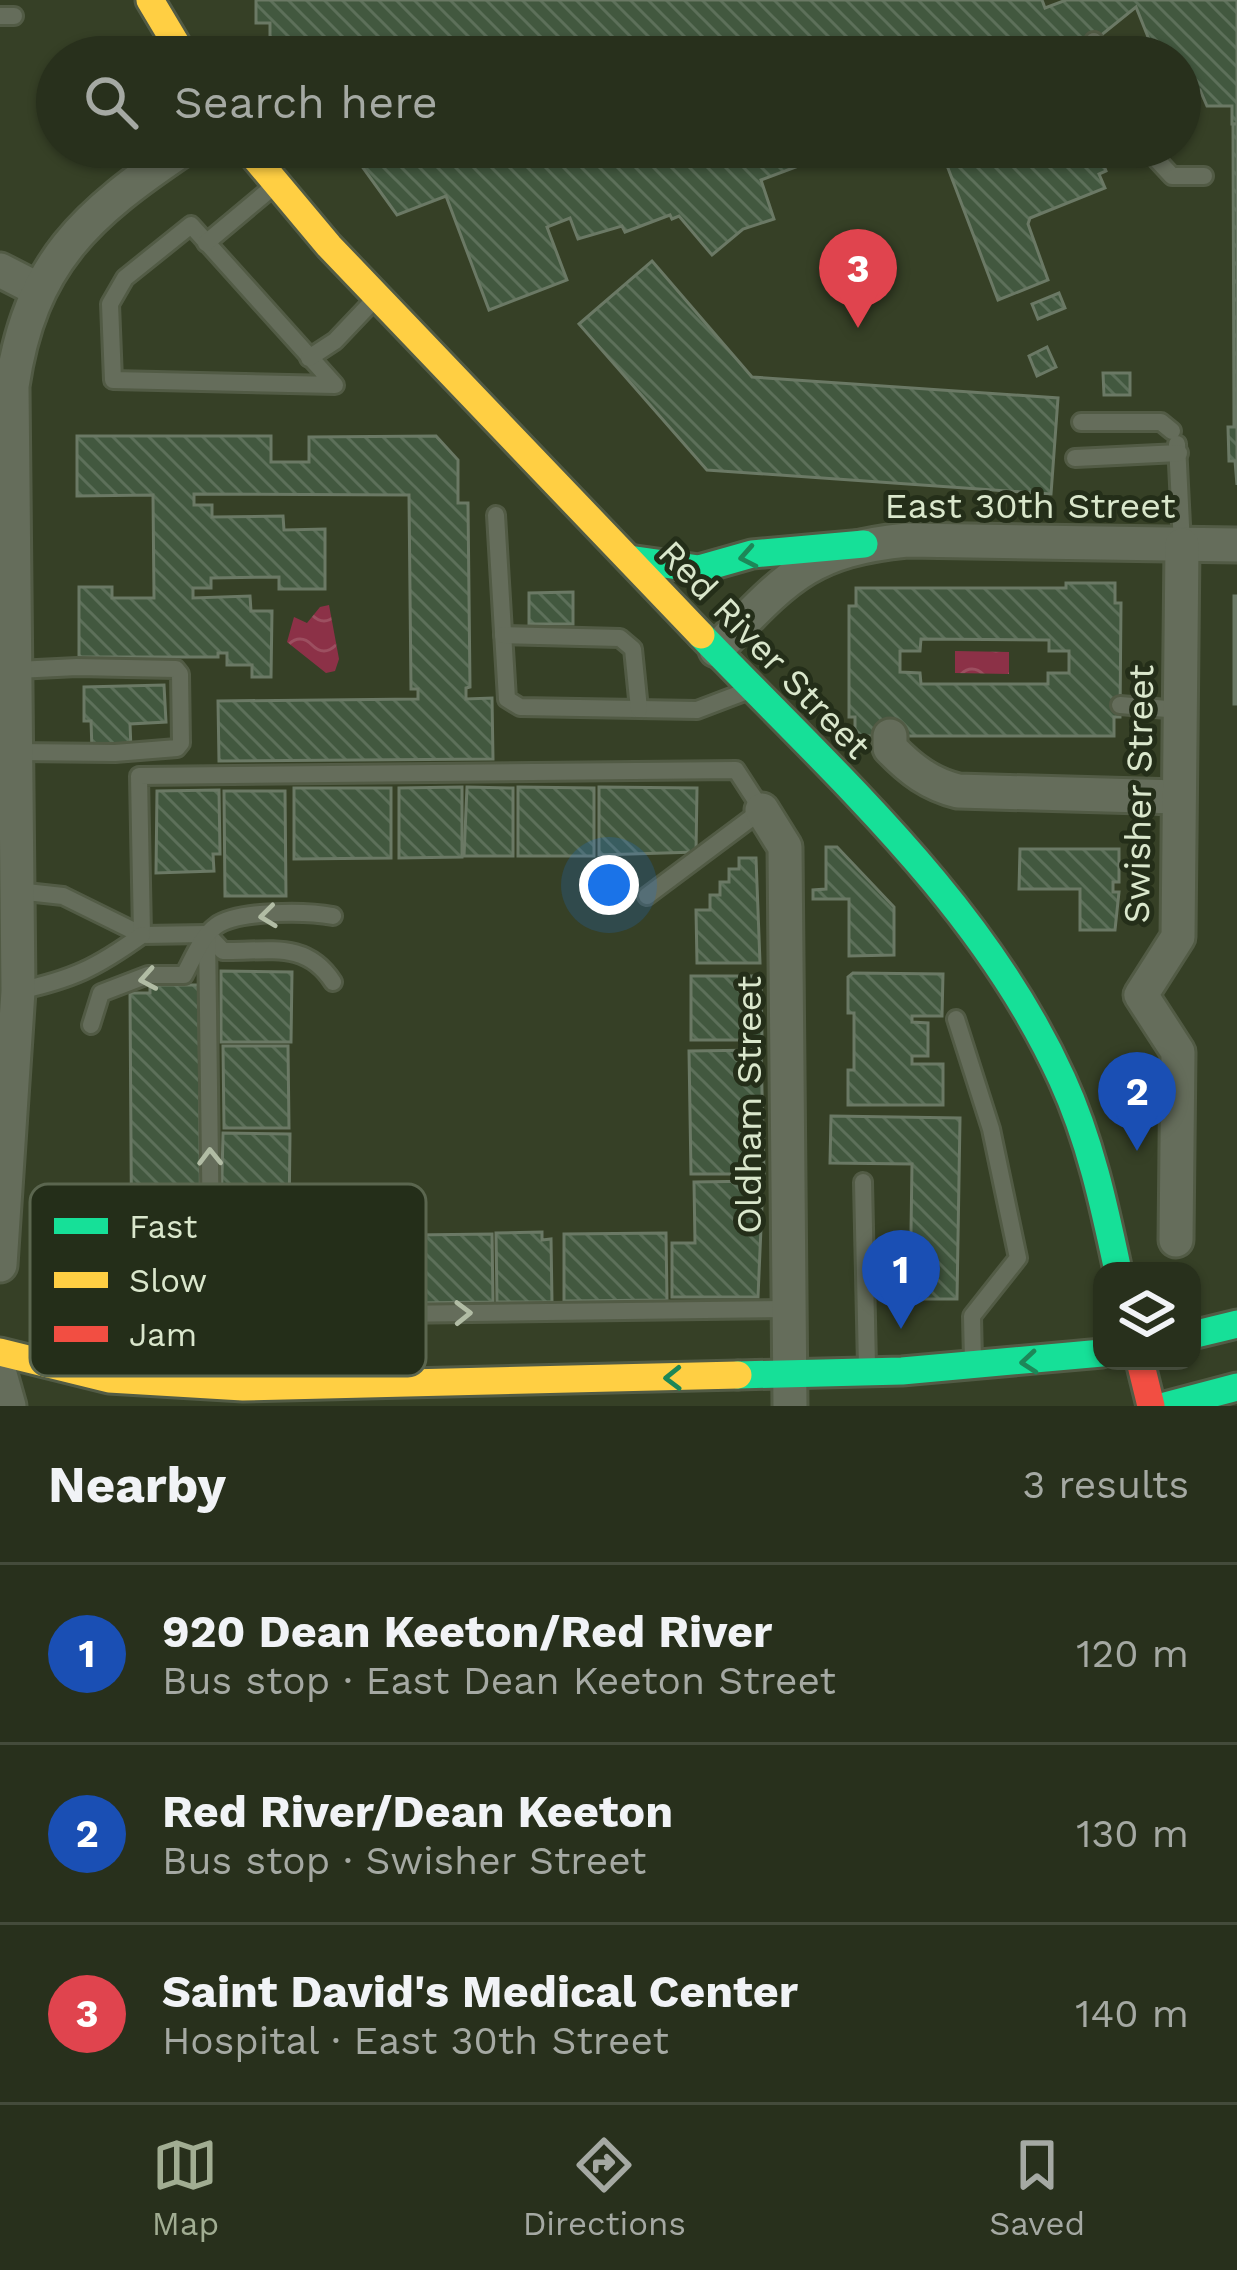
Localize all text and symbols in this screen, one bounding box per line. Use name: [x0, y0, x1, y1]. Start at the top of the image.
search box: [36, 36, 1201, 168]
icon: search: [78, 69, 144, 135]
text: Search here: [174, 76, 438, 129]
pin: 3: [819, 229, 897, 328]
street label: East 30th Street: [884, 485, 1176, 527]
street label: Red River Street: [650, 532, 879, 767]
one-way arrow: [739, 543, 759, 569]
street label: Swisher Street: [1116, 664, 1162, 924]
your location: [579, 855, 639, 915]
one-way arrow: [258, 902, 277, 928]
one-way arrow: [138, 965, 158, 991]
street label: Oldham Street: [728, 976, 770, 1234]
pin: 2: [1098, 1052, 1176, 1151]
one-way arrow: [197, 1147, 223, 1165]
legend: [30, 1184, 426, 1376]
text: Fast: [129, 1207, 198, 1246]
pin: 1: [862, 1230, 940, 1329]
text: Slow: [129, 1261, 207, 1300]
map controls: [1093, 1262, 1201, 1370]
button: layers: [1093, 1262, 1201, 1370]
one-way arrow: [455, 1300, 473, 1326]
text: Jam: [129, 1315, 197, 1354]
one-way arrow: [1019, 1349, 1038, 1374]
one-way arrow: [663, 1365, 681, 1391]
text: Nearby: [48, 1455, 226, 1514]
text: 3 results: [1023, 1462, 1189, 1507]
text: 920 Dean Keeton/Red River: [162, 1605, 772, 1658]
text: 1: [79, 1631, 95, 1676]
text: 120 m: [1076, 1631, 1189, 1676]
text: Bus stop · East Dean Keeton Street: [162, 1658, 836, 1703]
text: Red River/Dean Keeton: [162, 1785, 673, 1838]
text: 2: [75, 1811, 99, 1856]
text: 130 m: [1076, 1811, 1189, 1856]
text: Bus stop · Swisher Street: [162, 1838, 646, 1883]
text: Saint David's Medical Center: [162, 1965, 798, 2018]
text: 3: [75, 1991, 99, 2036]
text: 140 m: [1075, 1991, 1189, 2036]
text: Hospital · East 30th Street: [162, 2018, 669, 2063]
tab: Map: [152, 2132, 219, 2243]
tab: Directions: [523, 2132, 686, 2243]
tab: Saved: [989, 2132, 1085, 2243]

